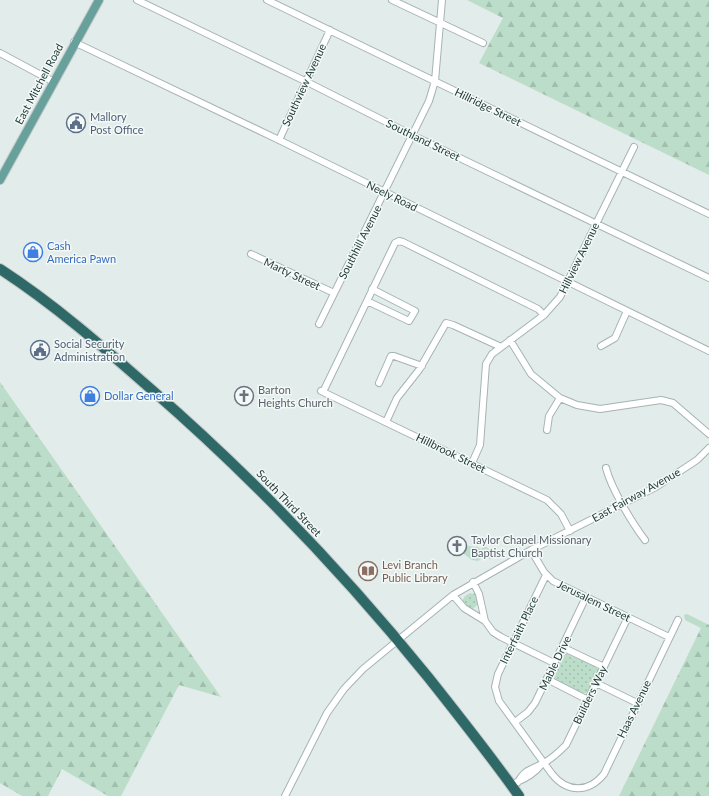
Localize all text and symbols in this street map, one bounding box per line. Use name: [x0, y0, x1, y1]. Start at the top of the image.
street label: East Mitchell Road: [12, 41, 65, 126]
street label: Southview Avenue: [279, 41, 328, 128]
street label: Hillridge Street: [453, 85, 524, 128]
place label: Mallory Post Office: [90, 110, 144, 136]
public building icon: Mallory Post Office: [65, 112, 87, 134]
street label: Southland Street: [384, 116, 462, 163]
street label: Neely Road: [365, 178, 420, 213]
street label: Southhill Avenue: [335, 202, 384, 281]
street label: Hillview Avenue: [556, 220, 601, 295]
place label: Cash America Pawn: [47, 239, 116, 265]
shop icon: Cash America Pawn: [22, 241, 44, 263]
street label: Marty Street: [262, 255, 322, 292]
place label: Social Security Administration: [54, 337, 125, 363]
public building icon: Social Security Administration: [29, 339, 51, 361]
place label: Barton Heights Church: [258, 383, 333, 409]
shop icon: Dollar General: [79, 385, 101, 407]
church icon: Barton Heights Church: [233, 385, 255, 407]
place label: Dollar General: [104, 389, 173, 402]
street label: Hillbrook Street: [414, 430, 488, 475]
street label: East Fairway Avenue: [589, 465, 682, 524]
street label: South Third Street: [254, 467, 325, 539]
place label: Taylor Chapel Missionary Baptist Church: [471, 533, 592, 559]
church icon: Taylor Chapel Missionary Baptist Church: [446, 535, 468, 557]
place label: Levi Branch Public Library: [382, 558, 448, 584]
library icon: Levi Branch Public Library: [357, 560, 379, 582]
street label: Jerusalem Street: [555, 577, 633, 624]
street label: Interfaith Place: [497, 594, 541, 666]
street label: Mable Drive: [536, 633, 573, 692]
street label: Builders Way: [570, 663, 609, 726]
street label: Haas Avenue: [614, 678, 653, 740]

